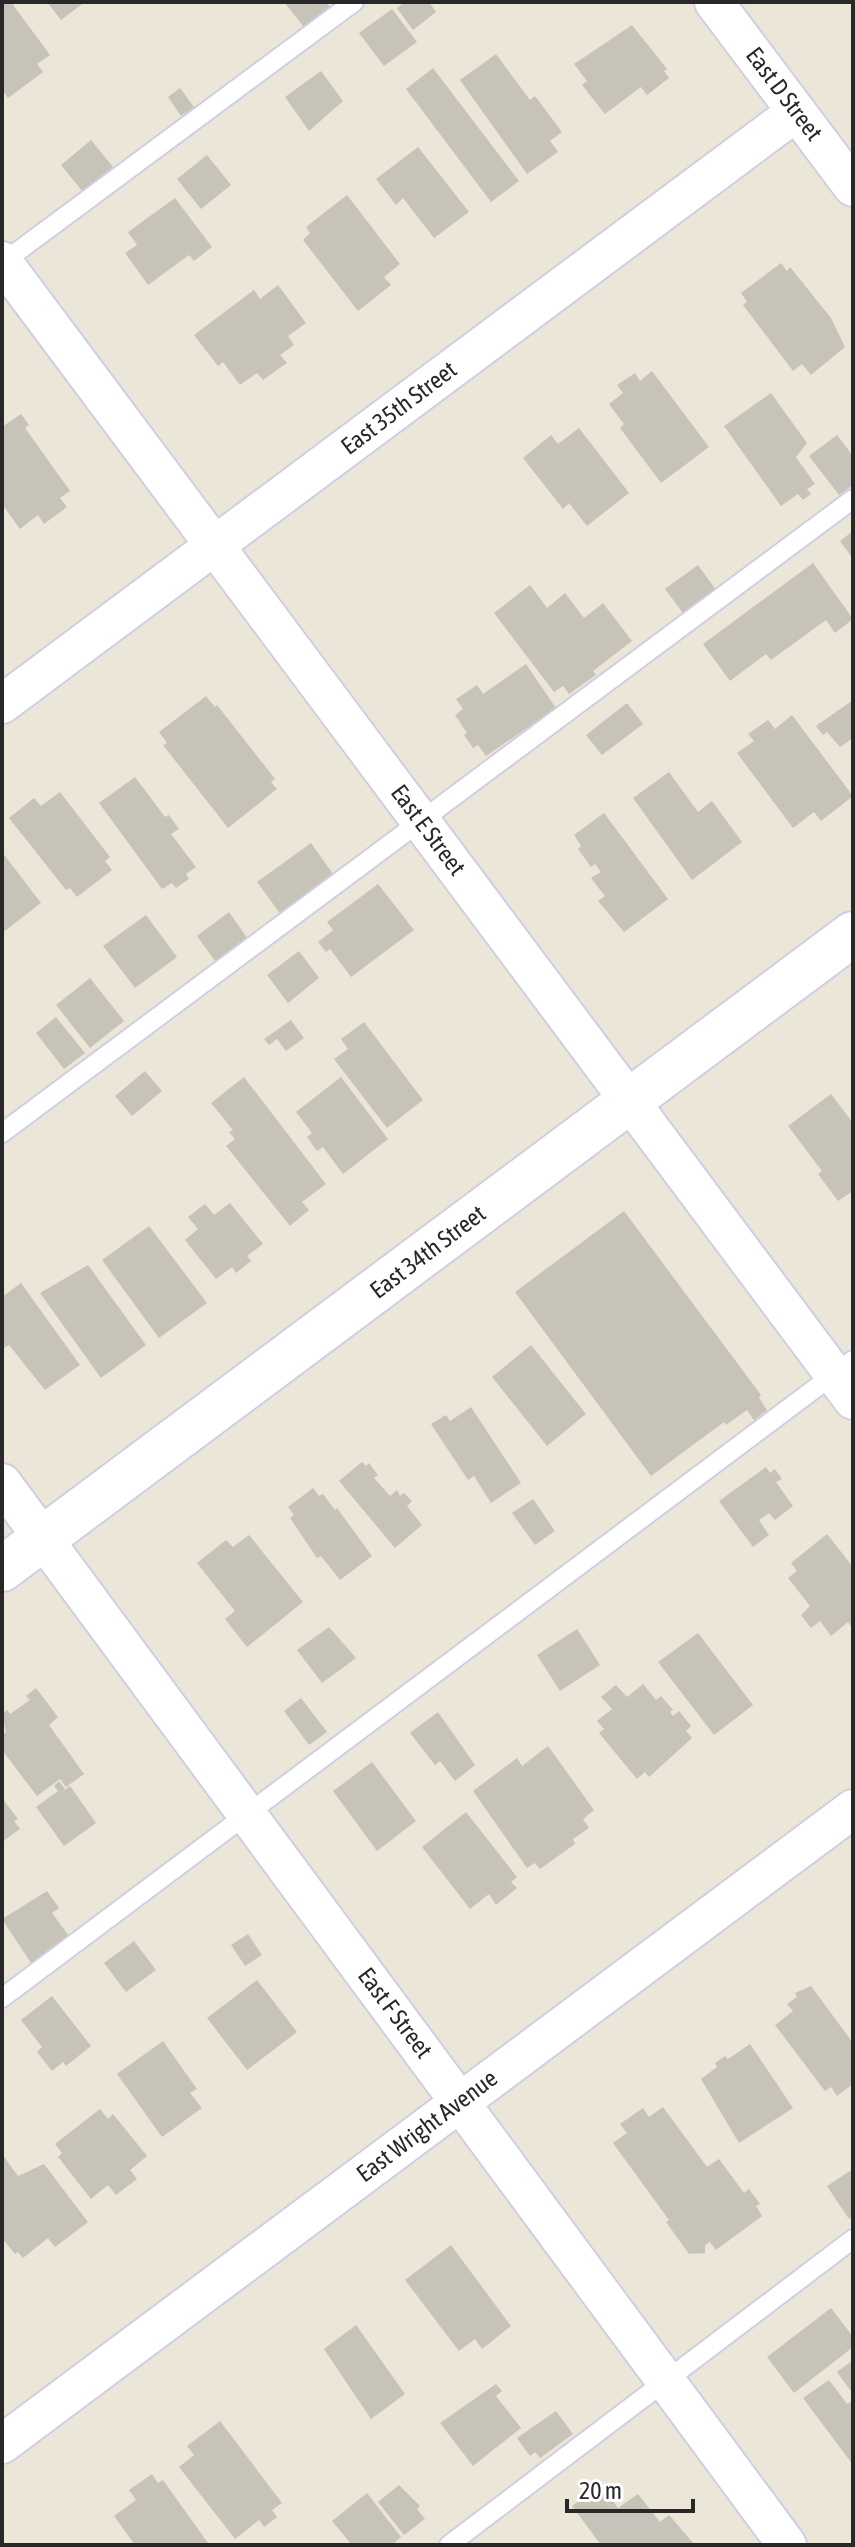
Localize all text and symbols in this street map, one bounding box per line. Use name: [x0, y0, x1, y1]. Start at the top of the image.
street label: East D Street: [741, 42, 828, 146]
street label: East 35th Street: [336, 356, 462, 460]
street label: East E Street: [386, 779, 471, 880]
street label: East 34th Street: [365, 1200, 491, 1304]
street label: East F Street: [353, 1962, 438, 2063]
street label: East Wright Avenue: [351, 2064, 502, 2187]
scale bar: [567, 2463, 693, 2513]
text: 20 m: [579, 2477, 622, 2504]

